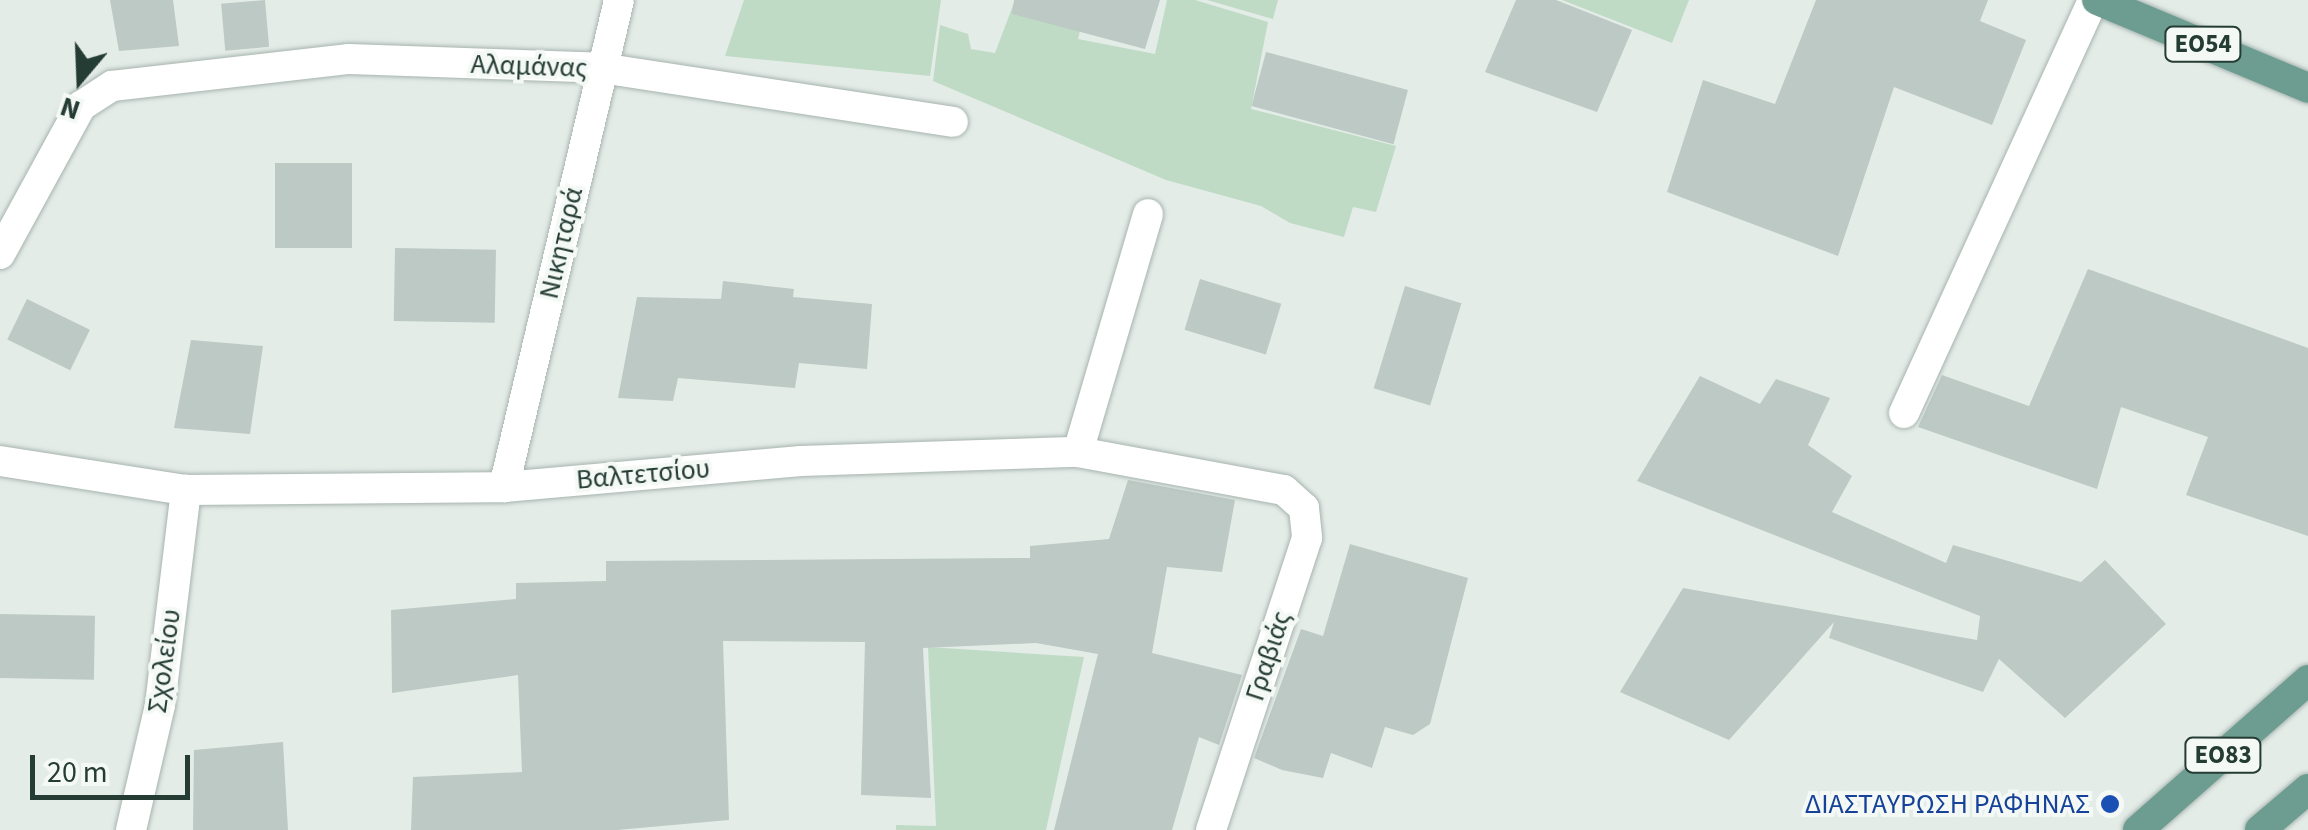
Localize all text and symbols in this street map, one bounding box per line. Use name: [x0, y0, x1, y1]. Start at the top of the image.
road number: ΕΟ54: [2163, 24, 2243, 64]
north arrow: [30, 30, 130, 130]
street label: Αλαμάνας: [470, 47, 588, 85]
text: N: [55, 86, 86, 130]
street label: Νικηταρά: [532, 184, 590, 302]
street label: Βαλτετσίου: [575, 451, 711, 497]
street label: Σχολείου: [140, 607, 188, 715]
street label: Γραβιάς: [1238, 607, 1298, 705]
scale bar: [35, 735, 195, 797]
road number: ΕΟ83: [2183, 735, 2263, 775]
text: 20 m: [47, 751, 108, 794]
place label: ΔΙΑΣΤΑΥΡΩΣΗ ΡΑΦΗΝΑΣ: [1805, 787, 2090, 821]
marker: ΔΙΑΣΤΑΥΡΩΣΗ ΡΑΦΗΝΑΣ: [2099, 793, 2121, 815]

